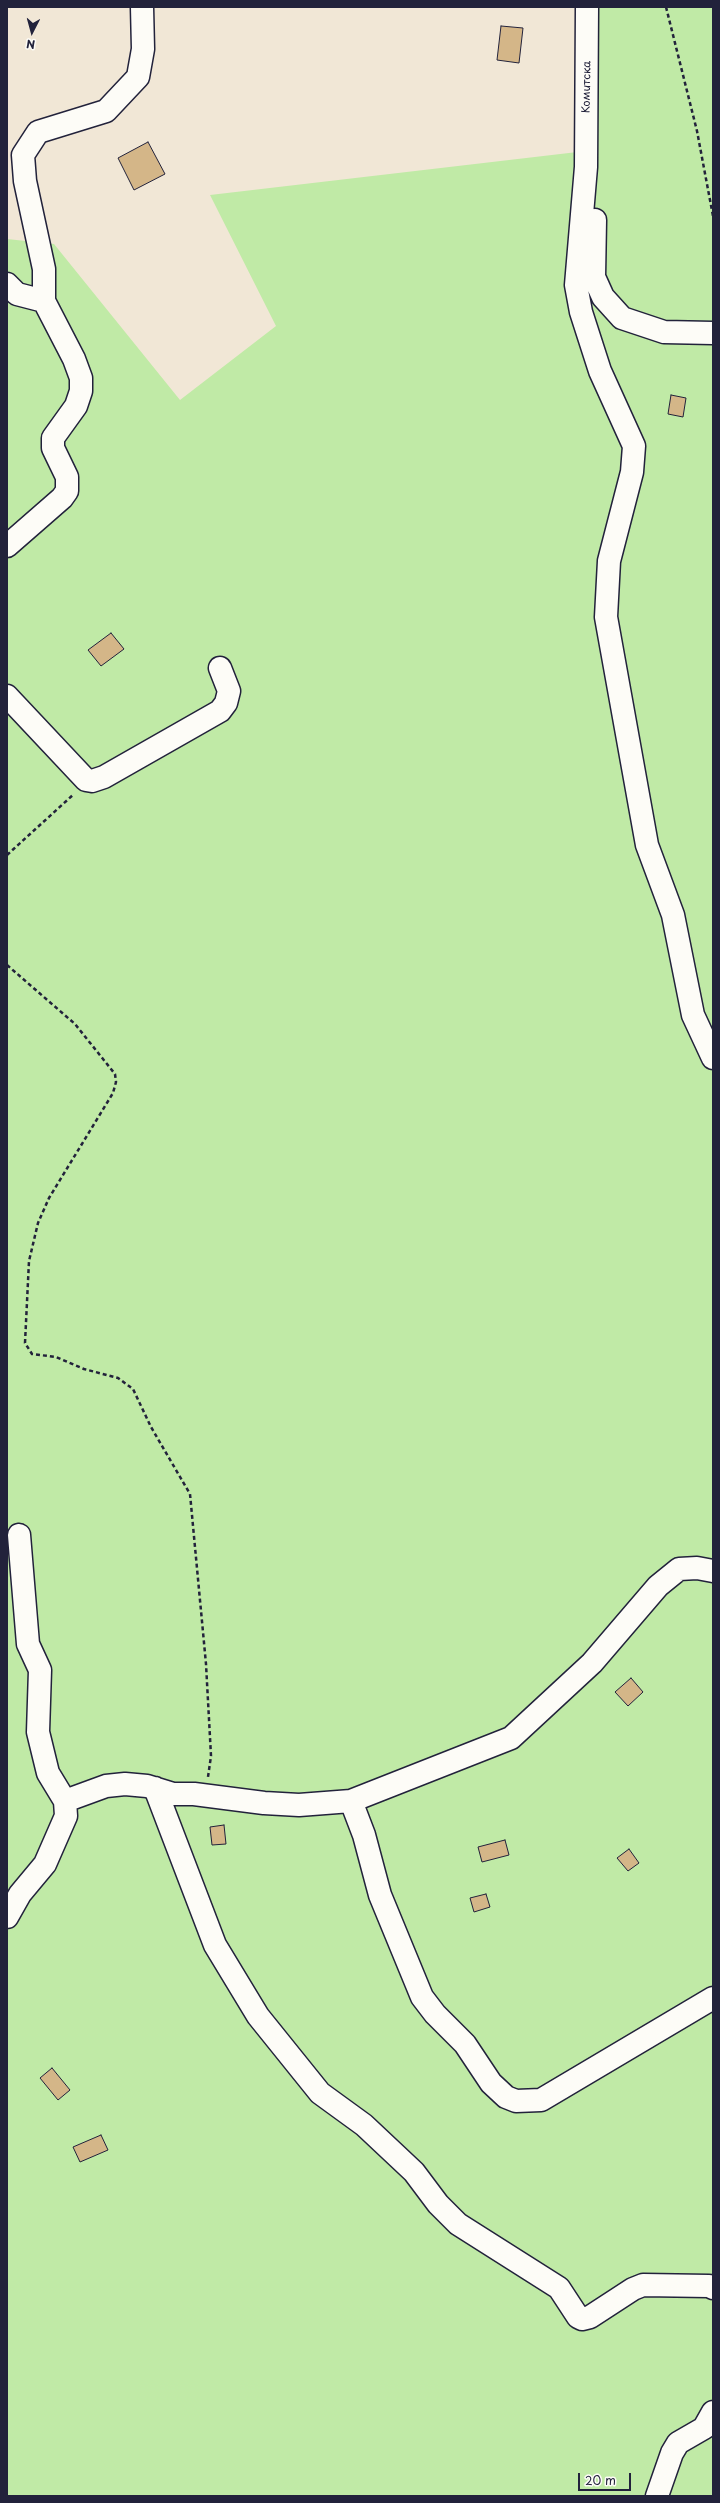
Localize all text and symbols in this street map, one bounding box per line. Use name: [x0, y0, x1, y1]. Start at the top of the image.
north arrow: [12, 12, 52, 52]
text: N: [25, 36, 36, 53]
street label: Комитска: [580, 61, 594, 113]
scale bar: [580, 2465, 633, 2491]
text: 20 m: [585, 2471, 616, 2489]

